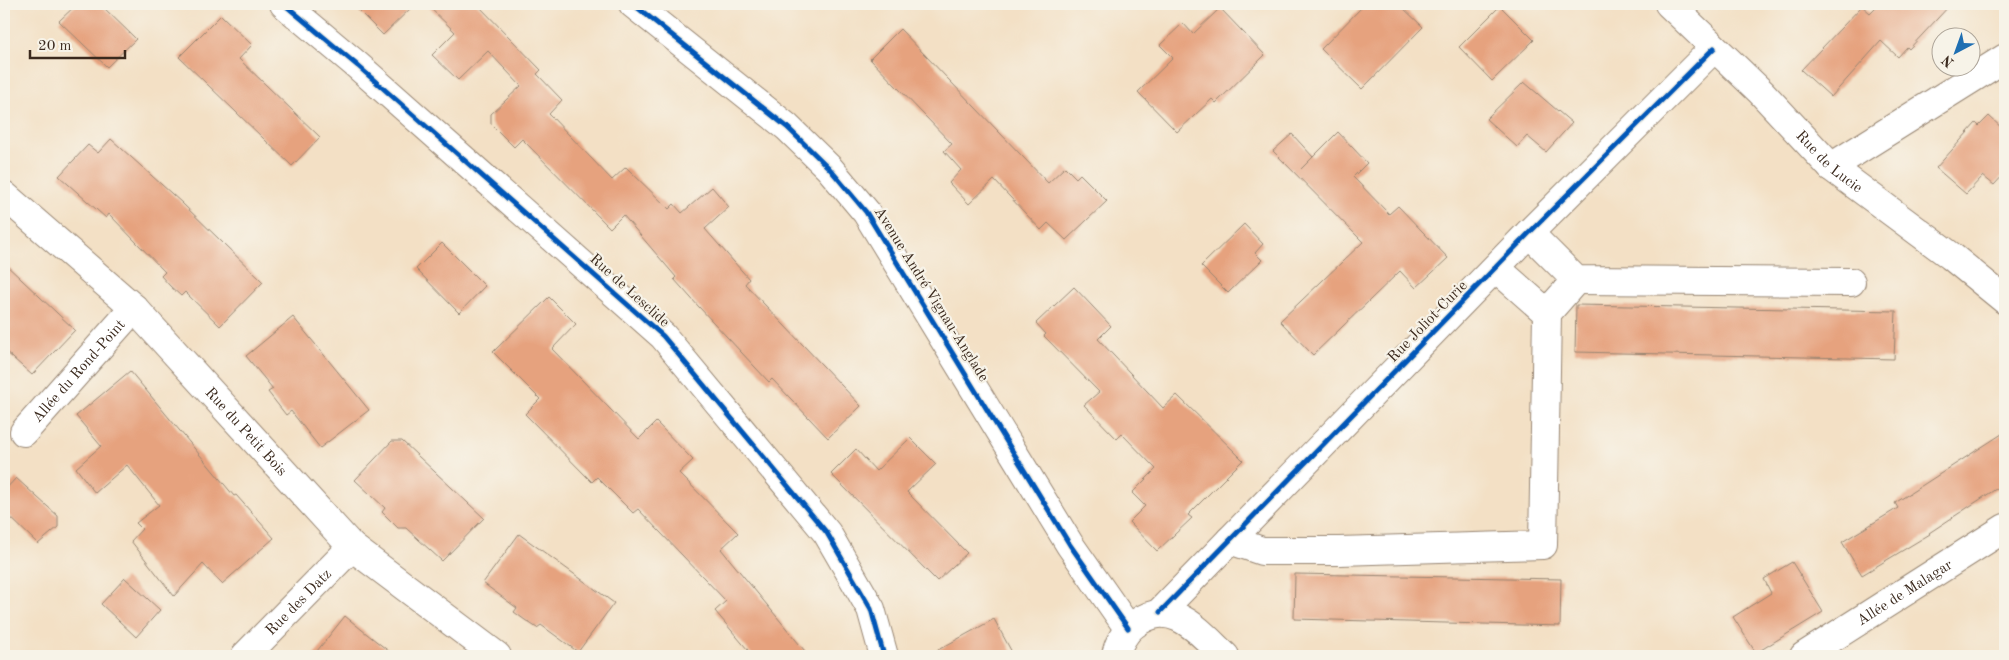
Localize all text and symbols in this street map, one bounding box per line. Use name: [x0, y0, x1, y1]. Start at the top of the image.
scale bar: [30, 28, 125, 60]
north arrow: [1932, 28, 1982, 78]
text: 20 m: [38, 39, 72, 54]
text: N: [1939, 52, 1957, 70]
street label: Rue de Lucie: [1792, 128, 1865, 197]
street label: Avenue André Vignau-Anglade: [871, 205, 991, 385]
street label: Rue de Lesclide: [586, 252, 672, 331]
street label: Rue Joliot-Curie: [1386, 278, 1471, 366]
street label: Allée du Rond-Point: [30, 317, 129, 426]
street label: Rue du Petit Bois: [201, 385, 289, 479]
street label: Allée de Malagar: [1855, 558, 1955, 629]
street label: Rue des Datz: [264, 567, 335, 639]

